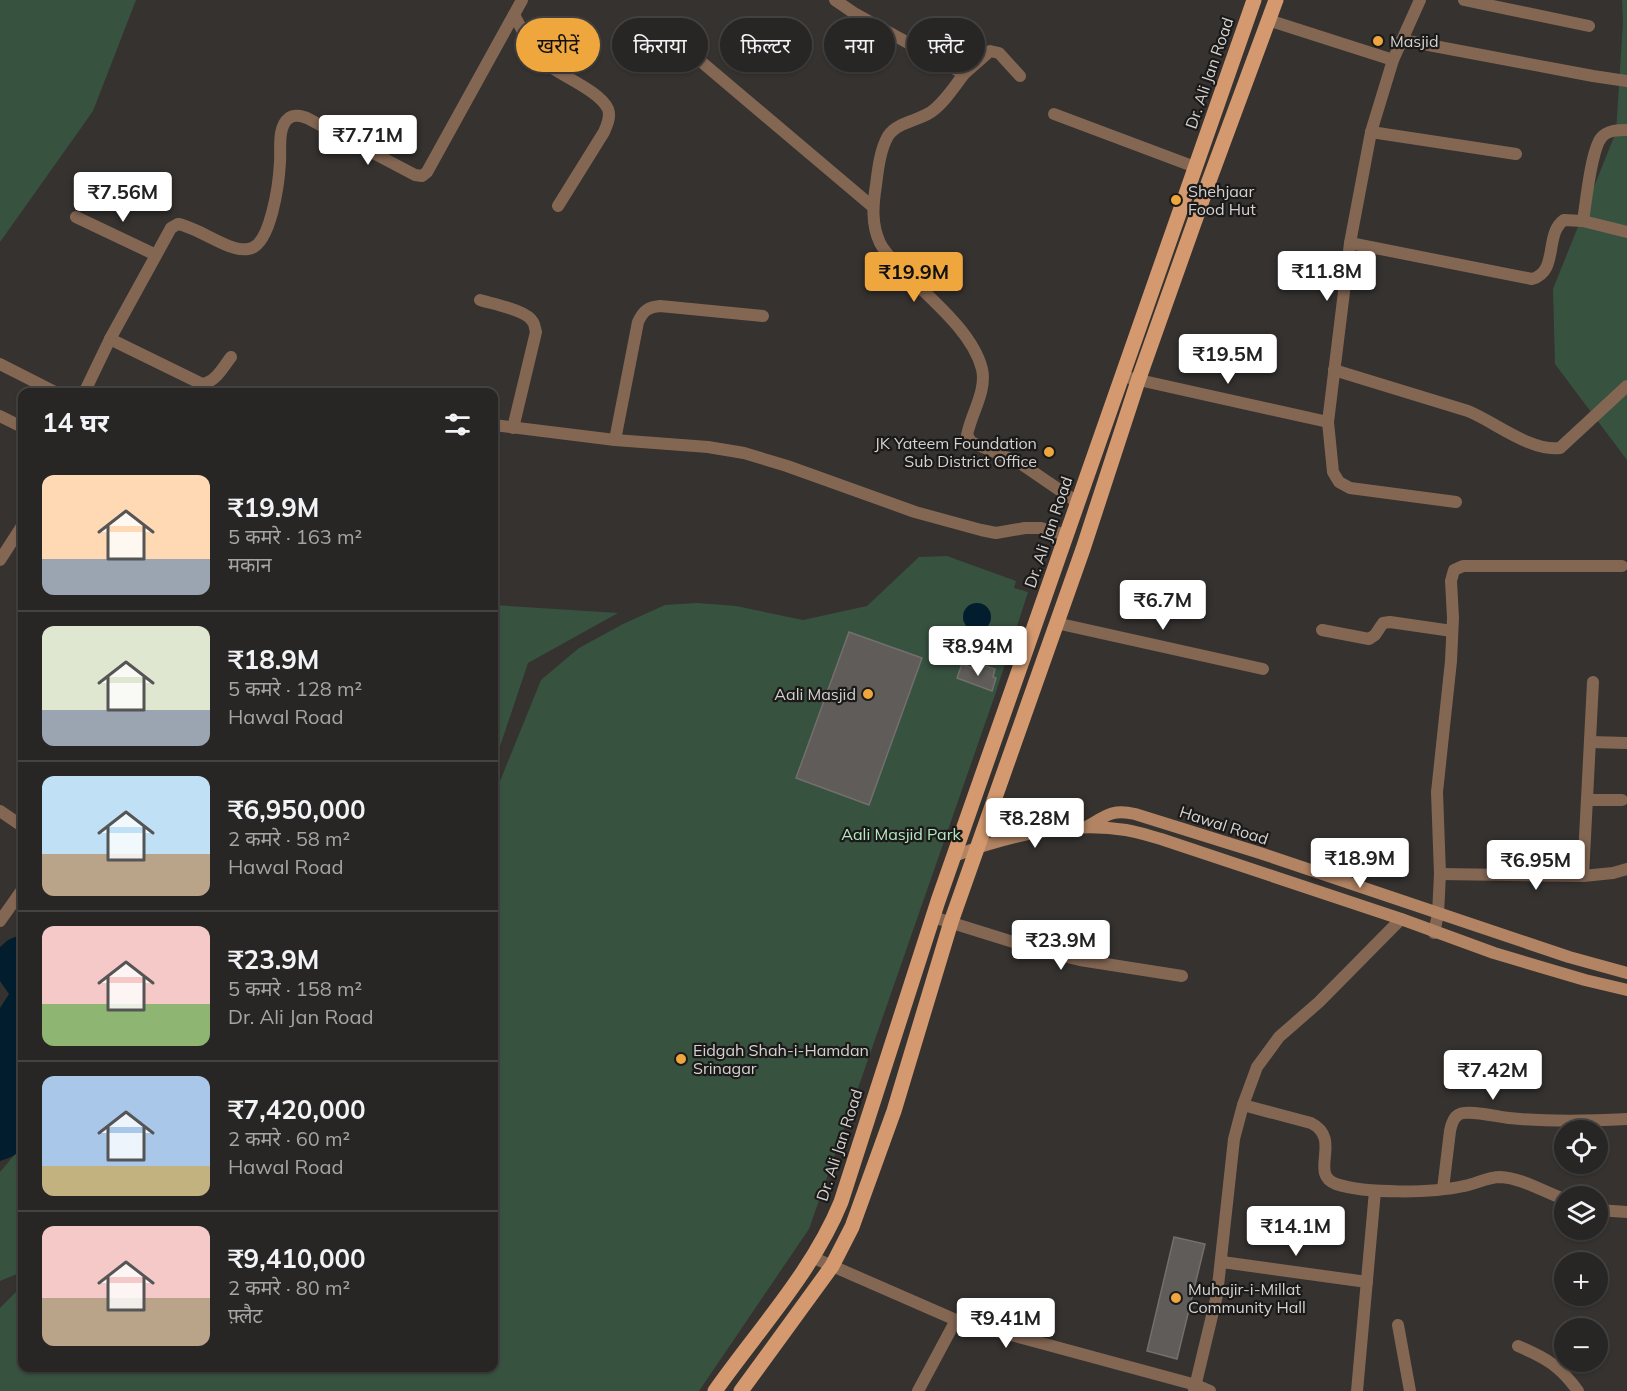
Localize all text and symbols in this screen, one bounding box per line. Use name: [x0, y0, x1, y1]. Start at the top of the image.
street label: Dr. Ali Jan Road: [1181, 15, 1237, 131]
chip: खरीदें: [516, 18, 600, 72]
chip: किराया: [612, 18, 708, 72]
chip: फ़िल्टर: [720, 18, 812, 72]
chip: नया: [824, 18, 895, 72]
chip: फ़्लैट: [907, 18, 985, 72]
place label: Masjid: [1390, 31, 1438, 51]
marker: Masjid: [1371, 34, 1385, 48]
pin: ₹7.71M: [319, 115, 417, 166]
text: ₹7.71M: [333, 122, 403, 147]
pin: ₹7.56M: [74, 172, 172, 223]
text: ₹7.56M: [88, 179, 158, 204]
place label: Shehjaar Food Hut: [1188, 181, 1256, 219]
marker: Shehjaar Food Hut: [1169, 193, 1183, 207]
pin: ₹11.8M: [1278, 251, 1376, 302]
pin: ₹19.9M: [865, 252, 963, 303]
text: ₹11.8M: [1292, 258, 1362, 283]
text: ₹19.9M: [879, 259, 949, 284]
pin: ₹19.5M: [1179, 334, 1277, 385]
text: ₹19.5M: [1193, 341, 1263, 366]
text: 14 घर: [42, 406, 109, 439]
icon: filters: [441, 408, 474, 441]
place label: JK Yateem Foundation Sub District Office: [875, 433, 1037, 471]
marker: JK Yateem Foundation Sub District Office: [1042, 445, 1056, 459]
street label: Dr. Ali Jan Road: [1020, 474, 1076, 590]
text: ₹19.9M: [228, 491, 319, 524]
icon: home: [90, 499, 162, 571]
text: 5 कमरे · 163 m²: [228, 524, 362, 549]
text: मकान: [228, 552, 272, 577]
pin: ₹6.7M: [1121, 580, 1205, 631]
text: ₹6.7M: [1134, 587, 1192, 612]
pin: ₹8.94M: [929, 626, 1027, 677]
text: ₹8.94M: [943, 633, 1013, 658]
text: ₹18.9M: [228, 643, 319, 676]
icon: home: [90, 650, 162, 722]
text: 5 कमरे · 128 m²: [228, 676, 362, 701]
place label: Aali Masjid: [774, 684, 856, 704]
marker: Aali Masjid: [861, 687, 875, 701]
text: Hawal Road: [228, 704, 343, 729]
text: ₹6,950,000: [228, 793, 366, 826]
pin: ₹8.28M: [986, 798, 1084, 849]
icon: home: [90, 800, 162, 872]
street label: Hawal Road: [1177, 801, 1271, 849]
text: ₹8.28M: [1000, 805, 1070, 830]
park label: Aali Masjid Park: [841, 824, 961, 844]
text: 2 कमरे · 58 m²: [228, 826, 350, 851]
pin: ₹18.9M: [1311, 838, 1409, 889]
pin: ₹6.95M: [1487, 840, 1585, 891]
text: ₹18.9M: [1325, 845, 1395, 870]
text: ₹6.95M: [1501, 847, 1571, 872]
text: Hawal Road: [228, 854, 343, 879]
pin: ₹23.9M: [1012, 920, 1110, 971]
text: ₹23.9M: [1026, 927, 1096, 952]
text: ₹23.9M: [228, 943, 319, 976]
icon: home: [90, 950, 162, 1022]
text: 5 कमरे · 158 m²: [228, 976, 362, 1001]
text: Dr. Ali Jan Road: [228, 1004, 374, 1029]
place label: Eidgah Shah-i-Hamdan Srinagar: [693, 1040, 869, 1078]
pin: ₹7.42M: [1444, 1050, 1542, 1101]
marker: Eidgah Shah-i-Hamdan Srinagar: [674, 1052, 688, 1066]
text: ₹7.42M: [1458, 1057, 1528, 1082]
street label: Dr. Ali Jan Road: [811, 1087, 867, 1203]
text: ₹7,420,000: [228, 1093, 366, 1126]
icon: home: [90, 1100, 162, 1172]
map controls: [1554, 1120, 1608, 1372]
button: locate: [1554, 1120, 1608, 1174]
text: 2 कमरे · 60 m²: [228, 1126, 350, 1151]
text: Hawal Road: [228, 1154, 343, 1179]
button: layers: [1554, 1186, 1608, 1240]
pin: ₹14.1M: [1247, 1206, 1345, 1257]
text: ₹14.1M: [1261, 1213, 1331, 1238]
text: ₹9,410,000: [228, 1242, 366, 1275]
icon: home: [90, 1250, 162, 1322]
button: +: [1554, 1252, 1608, 1306]
text: 2 कमरे · 80 m²: [228, 1275, 350, 1300]
place label: Muhajir-i-Millat Community Hall: [1188, 1279, 1306, 1317]
marker: Muhajir-i-Millat Community Hall: [1169, 1291, 1183, 1305]
pin: ₹9.41M: [957, 1298, 1055, 1349]
text: फ़्लैट: [228, 1303, 263, 1328]
text: ₹9.41M: [971, 1305, 1041, 1330]
button: −: [1554, 1318, 1608, 1372]

